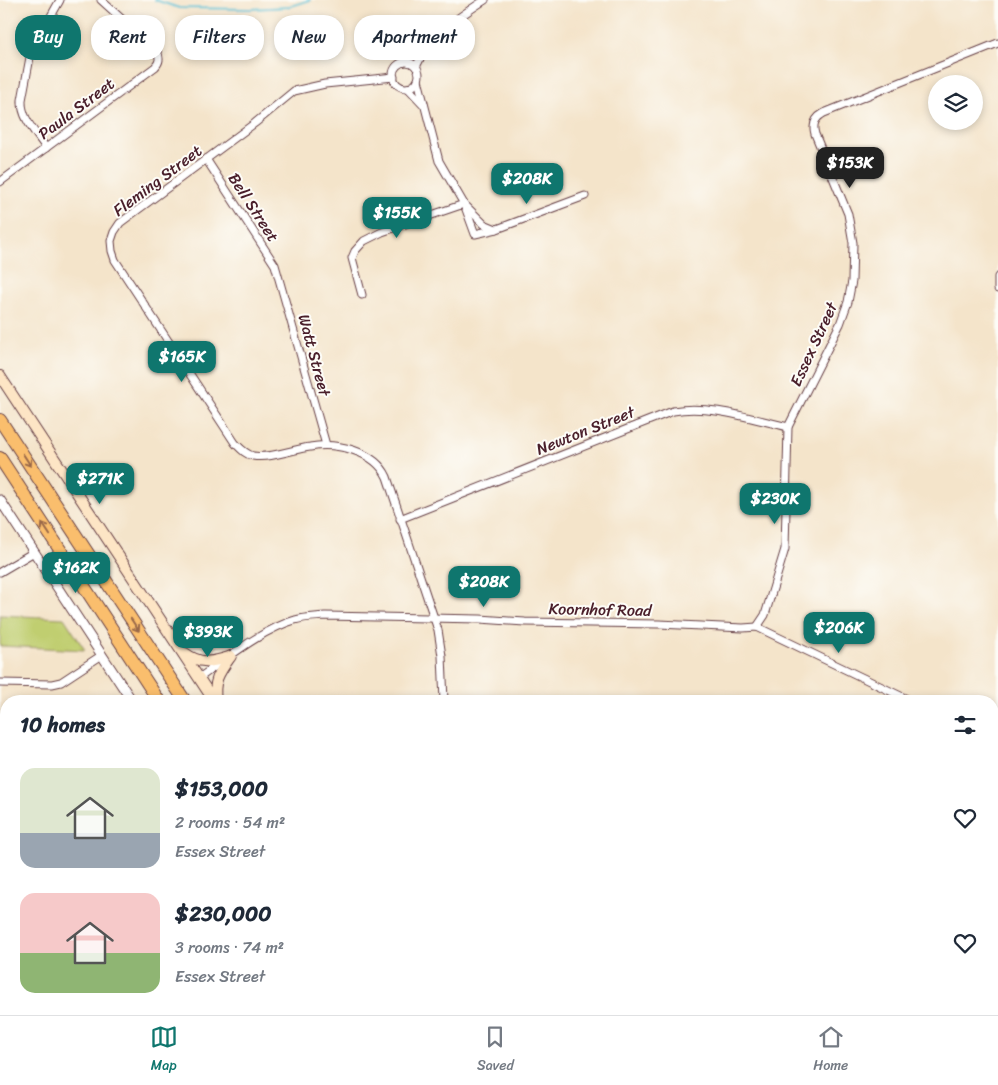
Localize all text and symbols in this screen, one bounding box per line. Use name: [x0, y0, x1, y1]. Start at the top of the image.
chip: Buy: [15, 15, 81, 60]
chip: Rent: [91, 15, 165, 60]
chip: Filters: [175, 15, 264, 60]
chip: New: [274, 15, 344, 60]
chip: Apartment: [354, 15, 475, 60]
street label: Paula Street: [32, 70, 121, 147]
map controls: [928, 75, 983, 130]
button: layers: [928, 75, 983, 130]
street label: Fleming Street: [106, 137, 208, 224]
pin: $153K: [815, 146, 885, 189]
text: $153K: [827, 148, 873, 177]
pin: $208K: [492, 162, 562, 205]
text: $208K: [502, 164, 552, 193]
street label: Bell Street: [220, 167, 287, 248]
pin: $155K: [362, 196, 432, 239]
text: $155K: [374, 198, 420, 227]
street label: Essex Street: [781, 297, 846, 391]
street label: Watt Street: [290, 311, 340, 400]
pin: $165K: [147, 340, 217, 383]
text: $165K: [159, 342, 205, 371]
street label: Newton Street: [531, 397, 639, 463]
one-way arrow: [22, 453, 32, 467]
pin: $271K: [65, 462, 135, 505]
text: $271K: [77, 464, 123, 493]
pin: $230K: [740, 482, 810, 525]
text: $230K: [751, 484, 799, 513]
one-way arrow: [41, 522, 51, 536]
pin: $162K: [41, 552, 111, 594]
text: $162K: [53, 553, 99, 582]
pin: $208K: [449, 566, 519, 608]
text: $208K: [459, 567, 509, 596]
street label: Koornhof Road: [548, 594, 653, 625]
pin: $206K: [804, 612, 874, 654]
text: $206K: [815, 613, 863, 642]
pin: $393K: [173, 616, 243, 658]
text: $393K: [184, 617, 232, 646]
one-way arrow: [130, 618, 140, 632]
text: 10 homes: [20, 706, 105, 744]
icon: filters: [951, 711, 979, 739]
text: $153,000: [175, 770, 268, 808]
icon: home: [60, 788, 120, 848]
icon: heart: [951, 804, 979, 832]
text: 2 rooms · 54 m²: [175, 808, 285, 837]
text: Essex Street: [175, 837, 265, 866]
text: $230,000: [175, 895, 272, 933]
icon: home: [60, 913, 120, 973]
icon: heart: [951, 929, 979, 957]
text: 3 rooms · 74 m²: [175, 933, 284, 962]
text: Essex Street: [175, 962, 265, 991]
tab: Map: [150, 1023, 178, 1078]
tab: Saved: [477, 1023, 514, 1078]
tab: Home: [813, 1023, 848, 1078]

